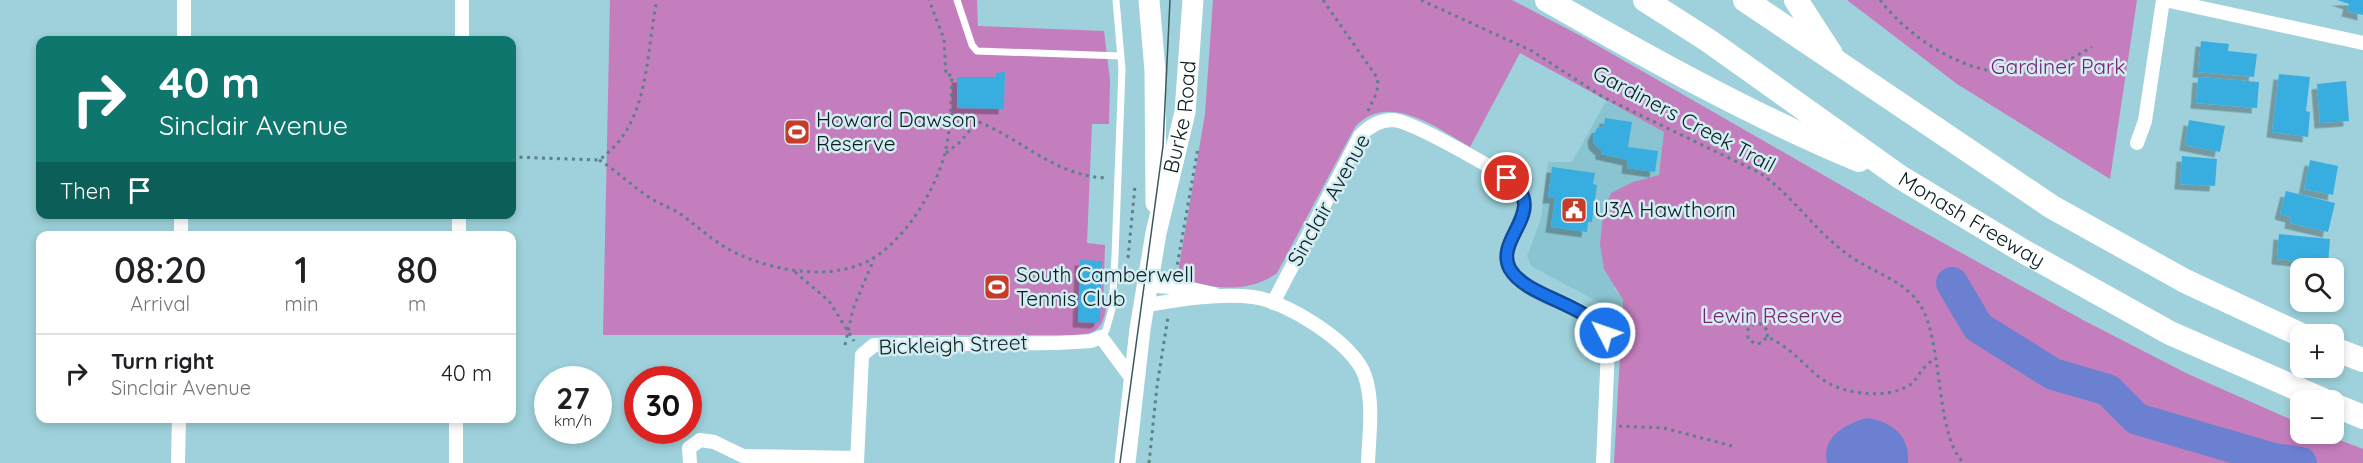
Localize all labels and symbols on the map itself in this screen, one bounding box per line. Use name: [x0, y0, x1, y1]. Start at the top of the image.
park label: Gardiner Park: [1991, 53, 2125, 79]
street label: Gardiners Creek Trail: [1589, 59, 1780, 177]
street label: Burke Road: [1157, 60, 1201, 176]
place label: Howard Dawson Reserve: [816, 106, 977, 156]
sports icon: Howard Dawson Reserve: [782, 117, 812, 147]
street label: Sinclair Avenue: [1281, 129, 1375, 270]
pin: [1481, 152, 1532, 203]
street label: Monash Freeway: [1894, 165, 2050, 273]
public building icon: U3A Hawthorn: [1559, 195, 1589, 225]
place label: U3A Hawthorn: [1594, 196, 1736, 222]
place label: South Camberwell Tennis Club: [1016, 261, 1194, 311]
sports icon: South Camberwell Tennis Club: [982, 272, 1012, 302]
position arrow: [1573, 301, 1637, 365]
park label: Lewin Reserve: [1702, 302, 1842, 328]
street label: Bickleigh Street: [878, 328, 1028, 360]
speed limit sign: 30: [624, 366, 702, 444]

